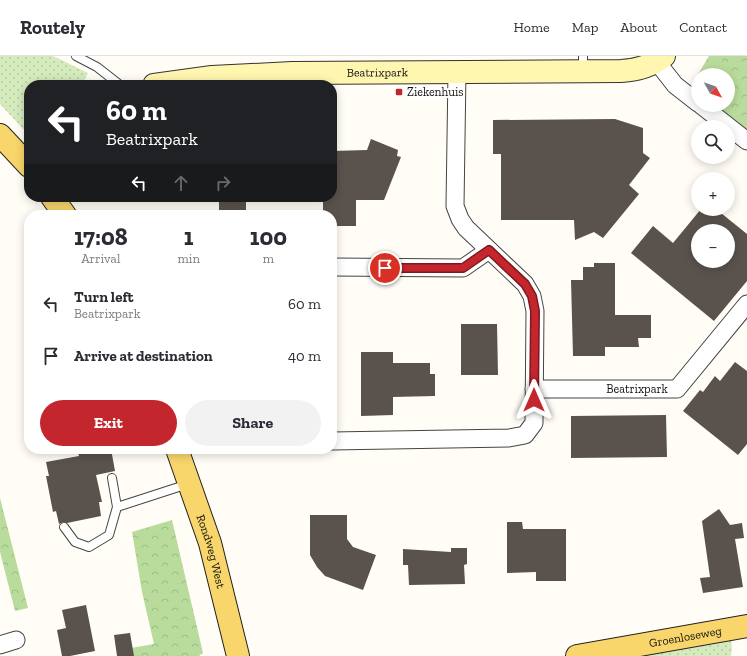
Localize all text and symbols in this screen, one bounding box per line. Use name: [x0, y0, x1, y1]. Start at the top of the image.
text: Routely: [20, 16, 85, 39]
text: Home: [514, 19, 550, 36]
text: Map: [572, 19, 598, 36]
text: About: [620, 19, 657, 36]
text: Contact: [679, 19, 727, 36]
street label: Beatrixpark: [347, 65, 409, 80]
north arrow: [691, 68, 735, 112]
map controls: [691, 68, 735, 268]
place label: Ziekenhuis: [407, 85, 464, 99]
marker: Ziekenhuis: [394, 87, 404, 97]
text: 60 m: [106, 94, 167, 127]
icon: left: [40, 96, 92, 148]
button: search: [691, 120, 735, 164]
text: Beatrixpark: [106, 128, 198, 150]
icon: left: [128, 172, 150, 194]
icon: ahead: [170, 172, 192, 194]
icon: right: [212, 172, 234, 194]
button: +: [691, 172, 735, 216]
text: 17:08: [74, 222, 128, 251]
text: 1: [184, 222, 194, 251]
text: 100: [250, 222, 287, 251]
button: −: [691, 224, 735, 268]
text: Arrival: [81, 251, 120, 266]
text: min: [178, 251, 200, 266]
text: m: [263, 251, 274, 266]
pin: [368, 251, 402, 285]
icon: arrive: [374, 257, 396, 279]
text: Turn left: [74, 288, 134, 306]
icon: left: [40, 293, 62, 315]
text: 60 m: [288, 295, 321, 313]
text: Beatrixpark: [74, 306, 140, 321]
icon: arrive: [40, 345, 62, 367]
text: Arrive at destination: [74, 347, 213, 365]
text: 40 m: [288, 347, 321, 365]
position arrow: [513, 379, 555, 421]
street label: Beatrixpark: [606, 382, 668, 396]
button: Exit: [40, 400, 177, 446]
button: Share: [185, 400, 321, 446]
street label: Rondweg West: [194, 513, 228, 590]
street label: Groenloseweg: [648, 624, 723, 650]

